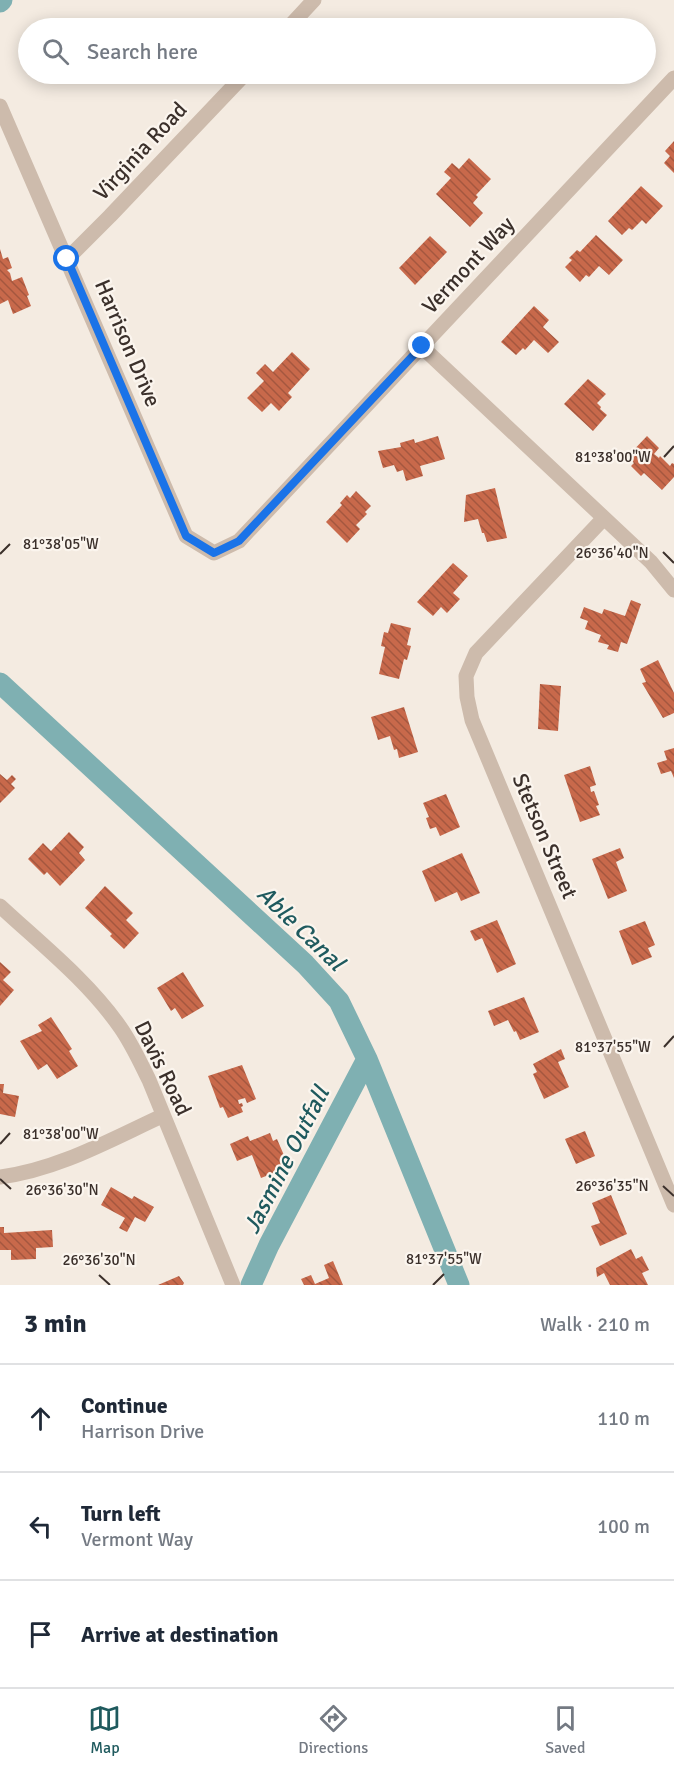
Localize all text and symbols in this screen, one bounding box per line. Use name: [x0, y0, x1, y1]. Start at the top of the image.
search box: [18, 18, 656, 84]
icon: search: [39, 35, 72, 68]
text: Search here: [87, 38, 198, 65]
street label: Virginia Road: [87, 96, 193, 206]
street label: Vermont Way: [416, 210, 520, 319]
route start: [53, 245, 79, 271]
street label: Harrison Drive: [89, 275, 167, 411]
route end: [408, 332, 434, 358]
text: 81°38'00"W: [575, 448, 651, 466]
text: 81°38'05"W: [23, 535, 99, 553]
text: 26°36'40"N: [575, 544, 649, 562]
street label: Stetson Street: [506, 769, 584, 903]
water label: Able Canal: [251, 879, 352, 978]
street label: Davis Road: [128, 1016, 198, 1120]
text: 81°37'55"W: [575, 1038, 651, 1056]
water label: Jasmine Outfall: [236, 1080, 337, 1238]
text: 81°38'00"W: [23, 1125, 99, 1143]
text: 26°36'35"N: [575, 1177, 649, 1195]
text: 26°36'30"N: [25, 1181, 99, 1199]
text: 81°37'55"W: [406, 1250, 482, 1268]
text: 26°36'30"N: [62, 1251, 136, 1269]
text: 3 min: [24, 1308, 87, 1340]
text: Walk · 210 m: [540, 1312, 650, 1337]
text: Continue: [81, 1392, 168, 1419]
icon: ahead: [24, 1402, 57, 1435]
text: 110 m: [597, 1406, 650, 1431]
text: Harrison Drive: [81, 1419, 204, 1444]
text: Turn left: [81, 1500, 161, 1527]
icon: left: [24, 1510, 57, 1543]
text: 100 m: [597, 1514, 650, 1539]
text: Vermont Way: [81, 1527, 193, 1552]
icon: arrive: [24, 1618, 57, 1651]
text: Arrive at destination: [81, 1621, 278, 1648]
tab: Map: [88, 1702, 121, 1758]
tab: Directions: [298, 1702, 368, 1758]
tab: Saved: [545, 1702, 586, 1758]

